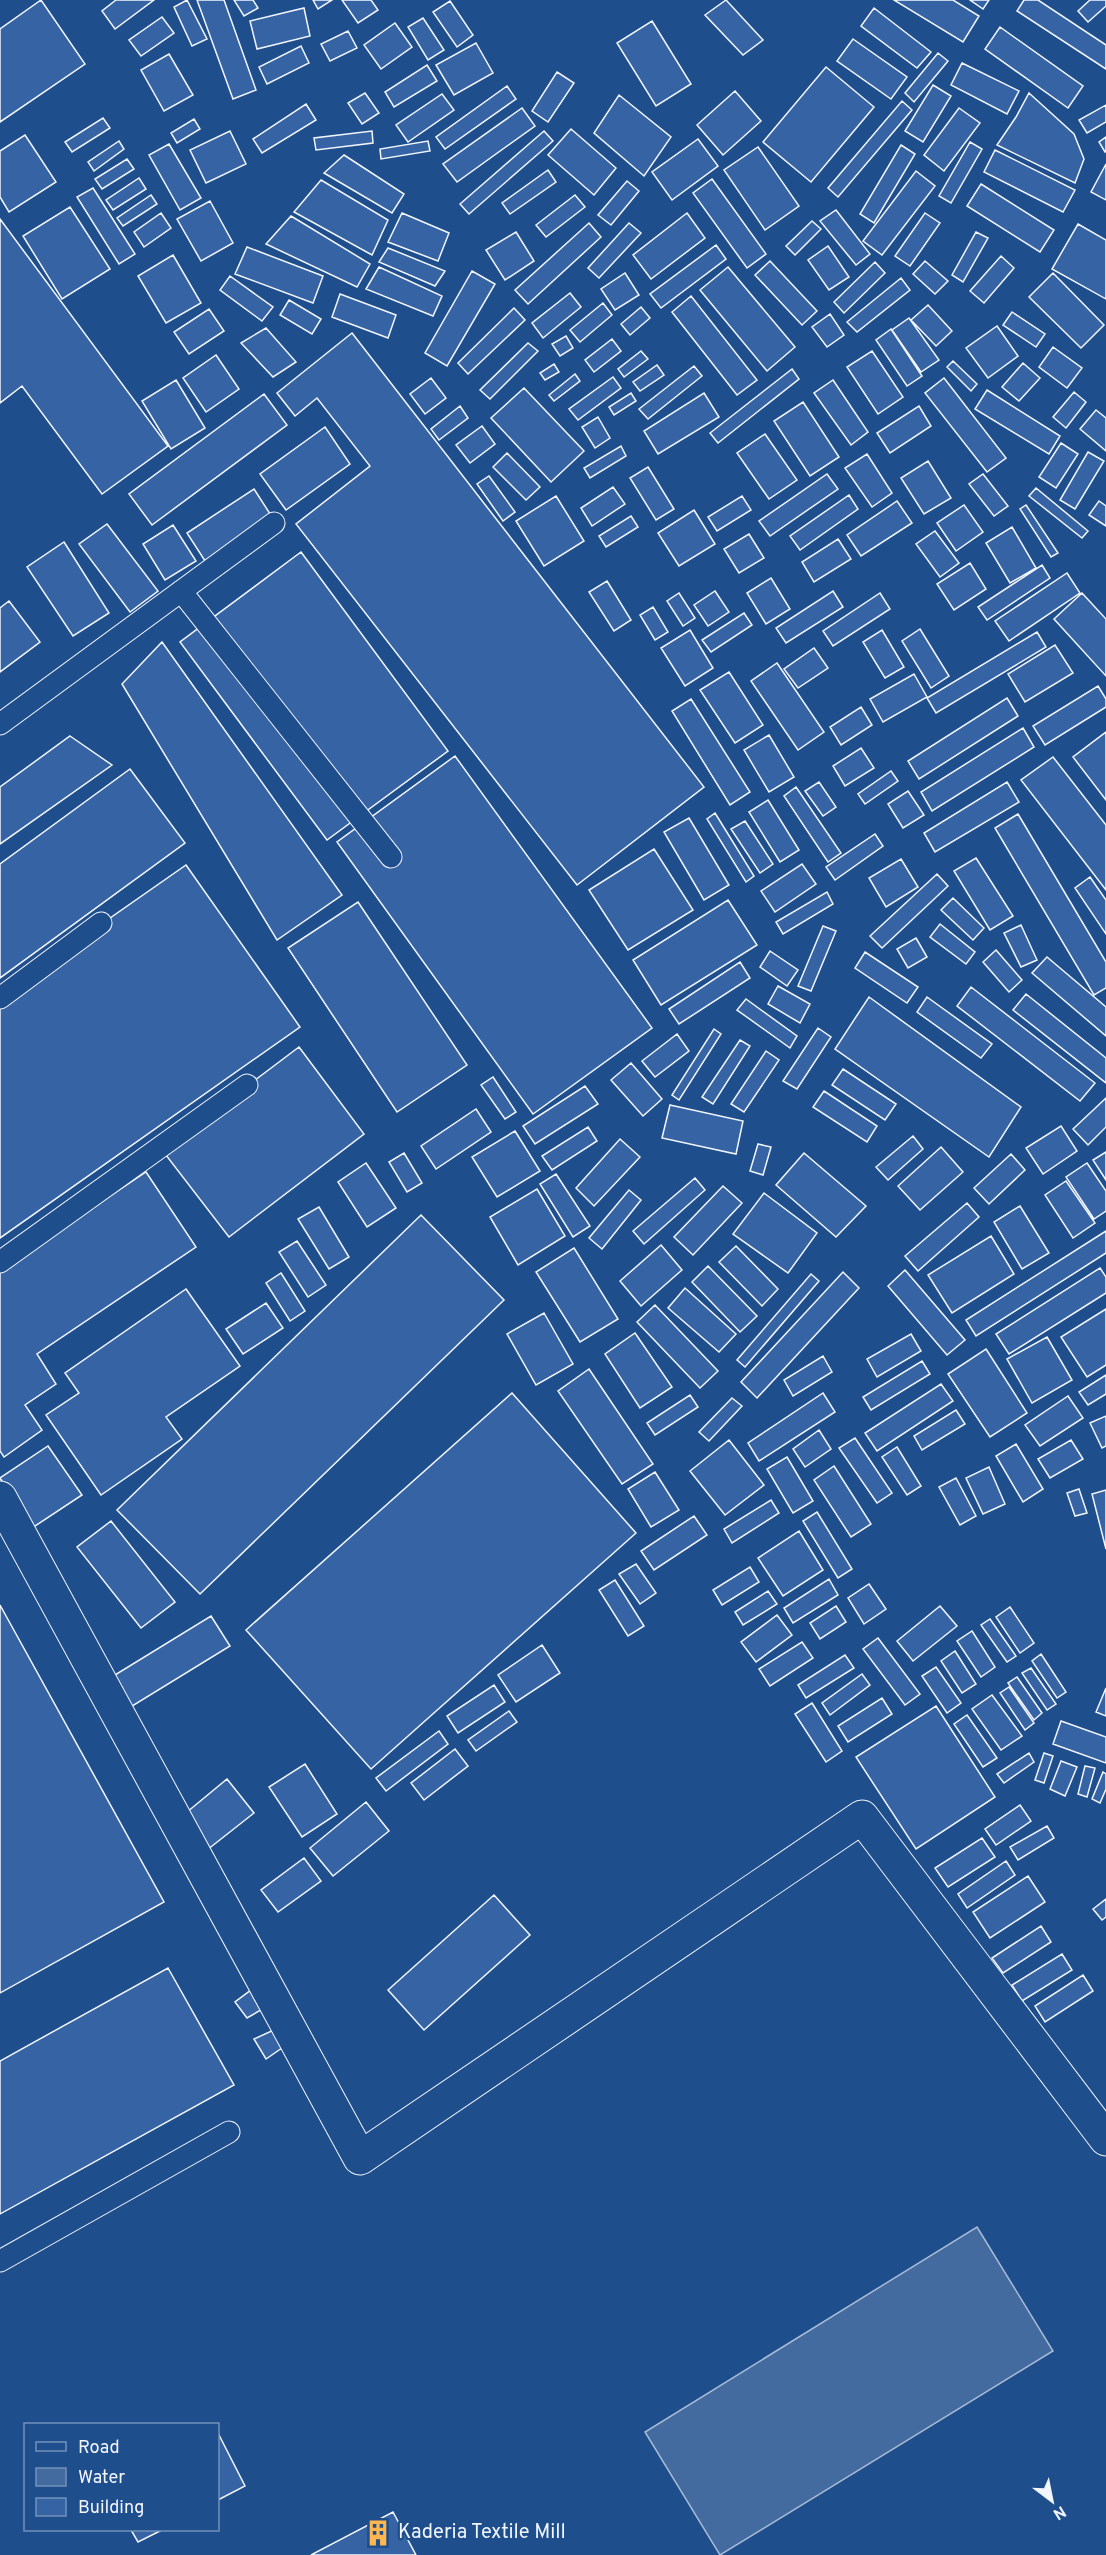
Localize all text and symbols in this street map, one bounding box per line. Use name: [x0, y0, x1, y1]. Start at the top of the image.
legend: [24, 2423, 219, 2531]
text: Road: [78, 2437, 120, 2460]
text: Water: [78, 2467, 125, 2490]
north arrow: [1022, 2471, 1082, 2531]
text: Building: [78, 2497, 144, 2520]
text: N: [1049, 2500, 1069, 2524]
building icon: Kaderia Textile Mill: [363, 2518, 393, 2548]
place label: Kaderia Textile Mill: [398, 2520, 566, 2546]

